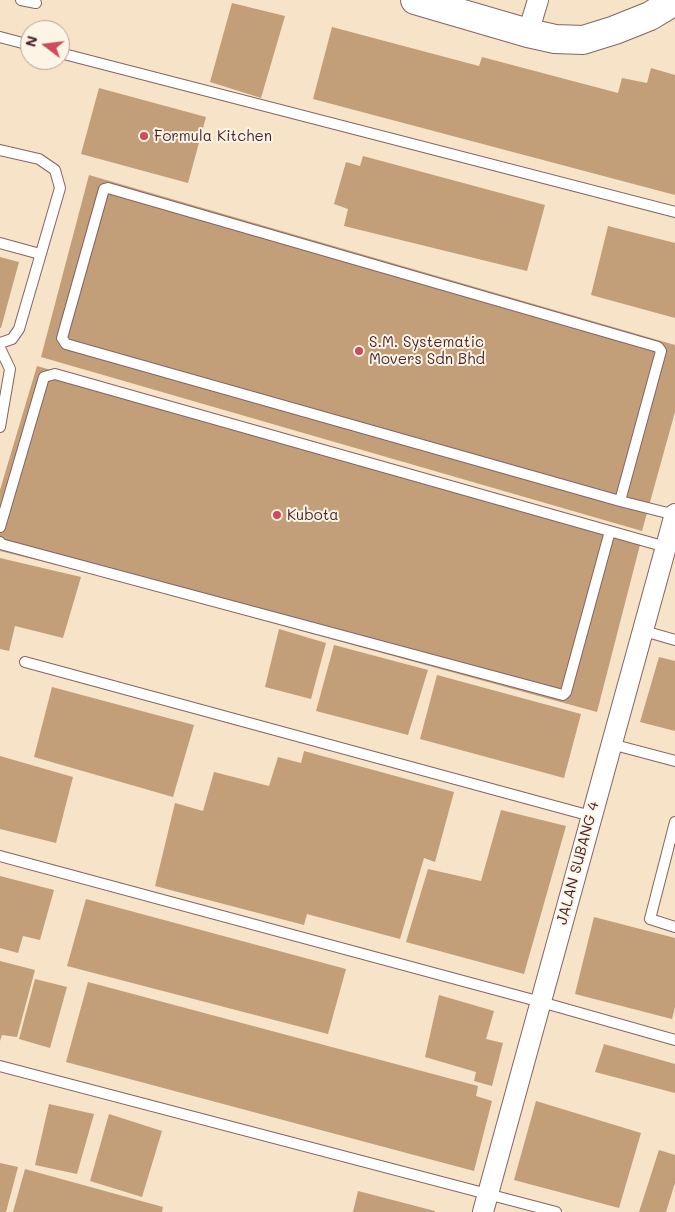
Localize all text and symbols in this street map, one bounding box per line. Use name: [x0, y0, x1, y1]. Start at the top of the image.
north arrow: [20, 20, 70, 70]
text: N: [20, 34, 42, 49]
place label: Formula Kitchen: [154, 127, 272, 145]
marker: Formula Kitchen: [138, 130, 150, 142]
place label: S.M. Systematic Movers Sdn Bhd: [369, 333, 485, 368]
marker: S.M. Systematic Movers Sdn Bhd: [353, 345, 365, 357]
place label: Kubota: [287, 506, 339, 524]
marker: Kubota: [271, 509, 283, 521]
street label: JALAN SUBANG 4: [553, 799, 603, 927]

